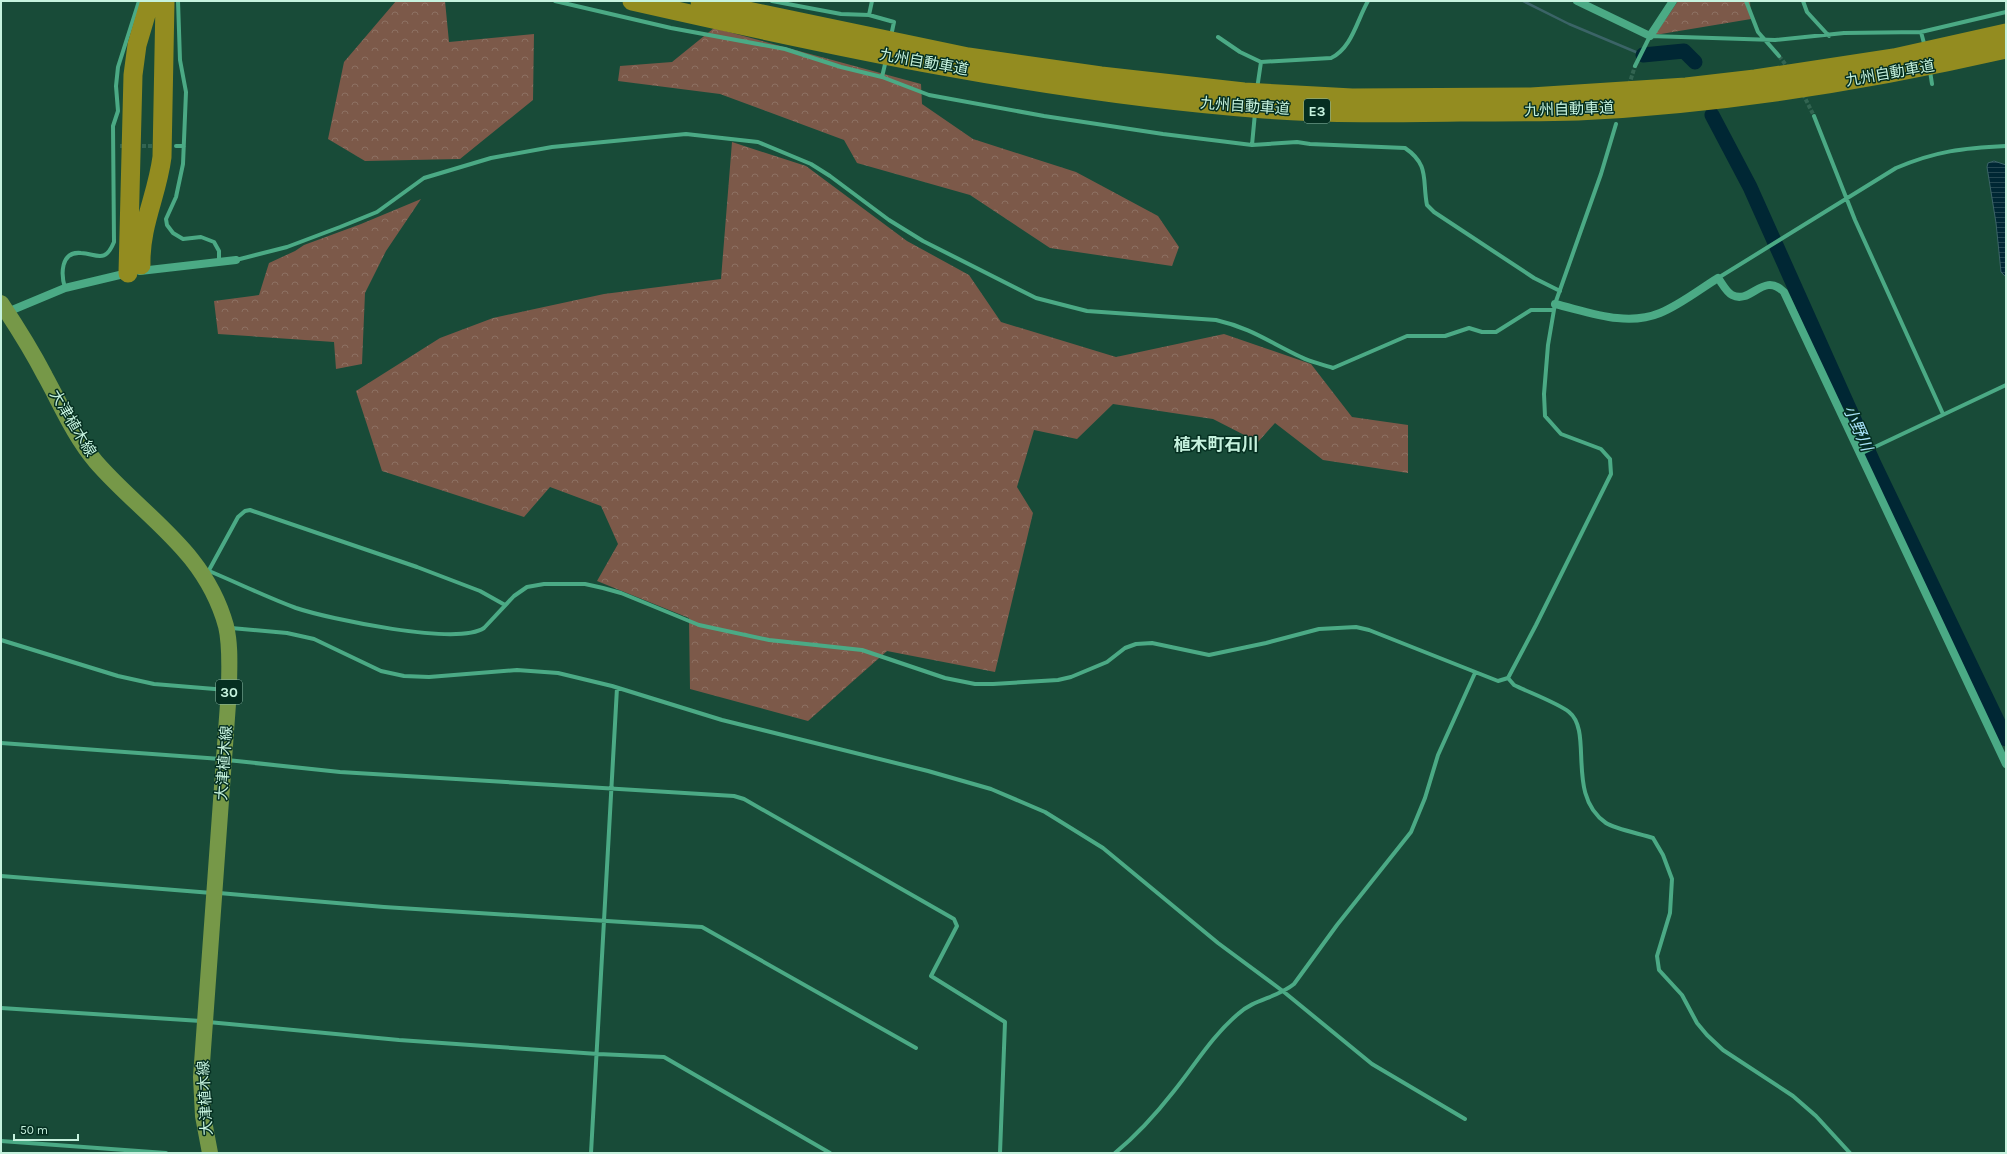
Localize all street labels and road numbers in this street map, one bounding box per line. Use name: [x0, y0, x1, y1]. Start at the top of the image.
street label: 九州自動車道: [878, 45, 970, 79]
street label: 九州自動車道: [1844, 56, 1936, 90]
street label: 九州自動車道: [1199, 94, 1291, 118]
street label: 九州自動車道: [1524, 98, 1614, 120]
road number: E3: [1304, 99, 1330, 123]
street label: 大津植木線: [46, 386, 100, 460]
road number: 30: [216, 680, 242, 704]
street label: 大津植木線: [212, 725, 236, 801]
street label: 大津植木線: [194, 1060, 216, 1136]

